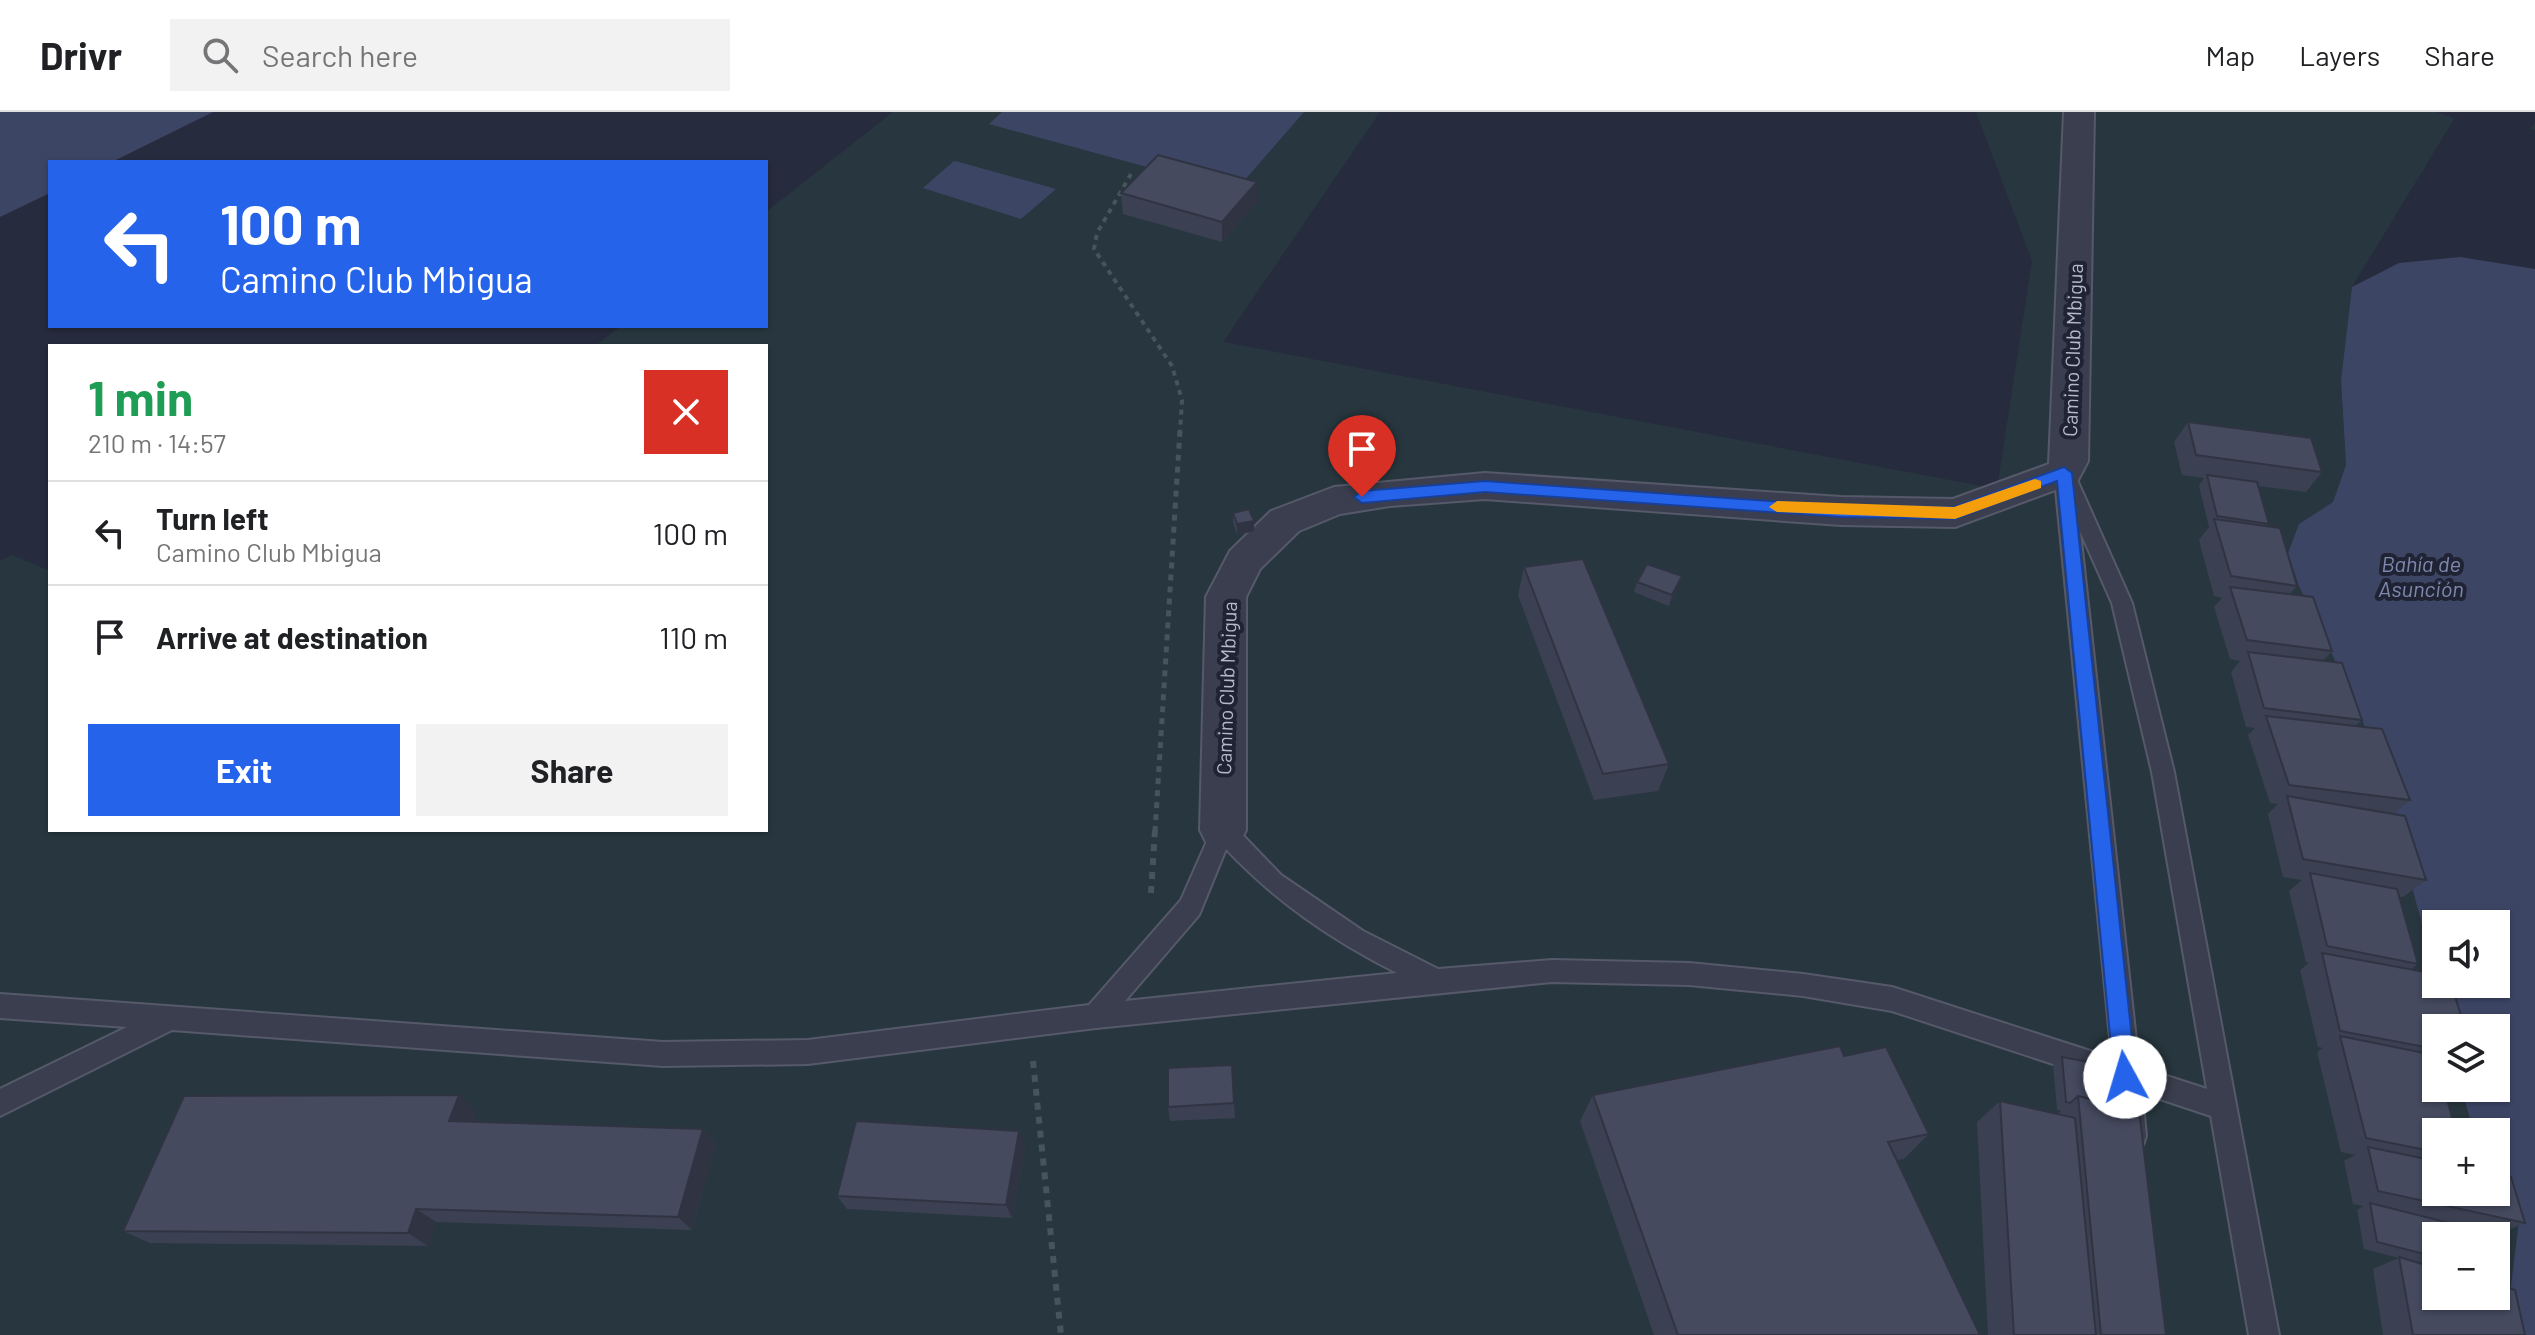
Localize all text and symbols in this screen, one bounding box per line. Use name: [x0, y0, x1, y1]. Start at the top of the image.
search box: [170, 19, 730, 91]
text: Drivr: [40, 32, 122, 78]
icon: search: [198, 33, 242, 77]
text: Search here: [262, 37, 418, 73]
text: Map: [2205, 38, 2255, 72]
text: Layers: [2299, 38, 2380, 72]
text: Share: [2424, 38, 2495, 72]
text: 100 m: [220, 189, 362, 256]
icon: left: [88, 192, 192, 296]
text: Camino Club Mbigua: [220, 257, 533, 300]
street label: Camino Club Mbigua: [2057, 263, 2087, 437]
text: 1 min: [88, 368, 193, 426]
button: close: [644, 370, 728, 454]
pin: [1328, 415, 1396, 497]
text: 210 m · 14:57: [88, 427, 226, 458]
icon: arrive: [1340, 427, 1384, 471]
text: Turn left: [156, 500, 269, 536]
icon: left: [88, 511, 132, 555]
text: 100 m: [653, 515, 728, 551]
text: Camino Club Mbigua: [156, 536, 382, 567]
water label: Bahía de Asunción: [2378, 550, 2464, 601]
street label: Camino Club Mbigua: [1211, 601, 1241, 775]
icon: arrive: [88, 615, 132, 659]
text: Arrive at destination: [156, 619, 428, 655]
text: 110 m: [659, 619, 728, 655]
button: Exit: [88, 724, 400, 816]
button: Share: [416, 724, 728, 816]
map controls: [2422, 910, 2510, 1310]
button: sound: [2422, 910, 2510, 998]
button: layers: [2422, 1014, 2510, 1102]
position arrow: [2083, 1035, 2167, 1119]
button: +: [2422, 1118, 2510, 1206]
button: −: [2422, 1222, 2510, 1310]

